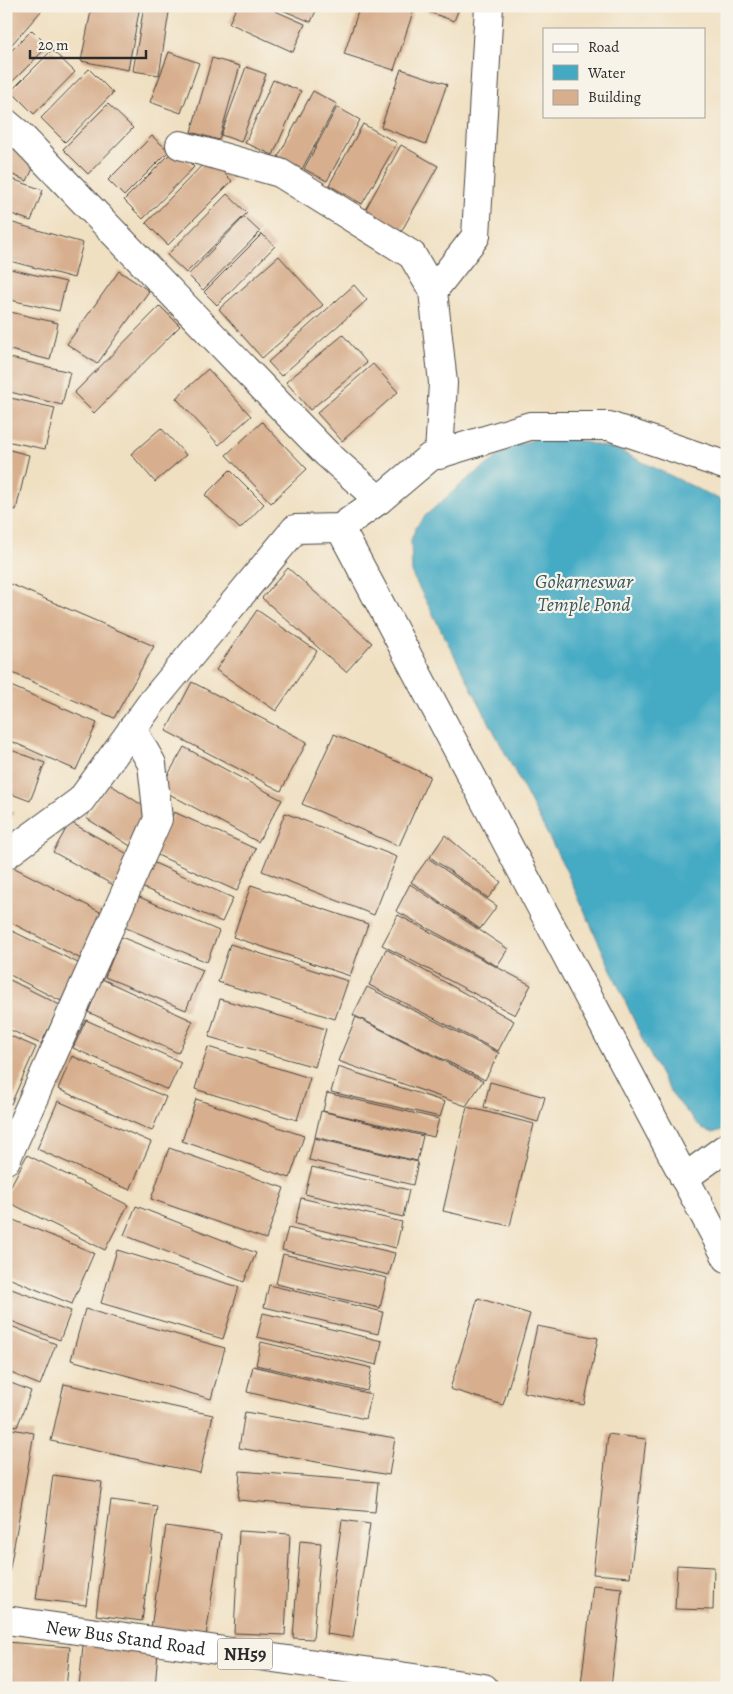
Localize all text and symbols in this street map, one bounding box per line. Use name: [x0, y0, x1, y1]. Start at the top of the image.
scale bar: [30, 28, 146, 60]
legend: [543, 28, 706, 118]
text: 20 m: [38, 35, 69, 55]
text: Road: [588, 37, 620, 57]
text: Water: [587, 63, 625, 83]
text: Building: [588, 87, 641, 107]
water label: Gokarneswar Temple Pond: [535, 568, 634, 618]
street label: New Bus Stand Road: [44, 1614, 208, 1662]
road number: NH59: [218, 1638, 272, 1670]

